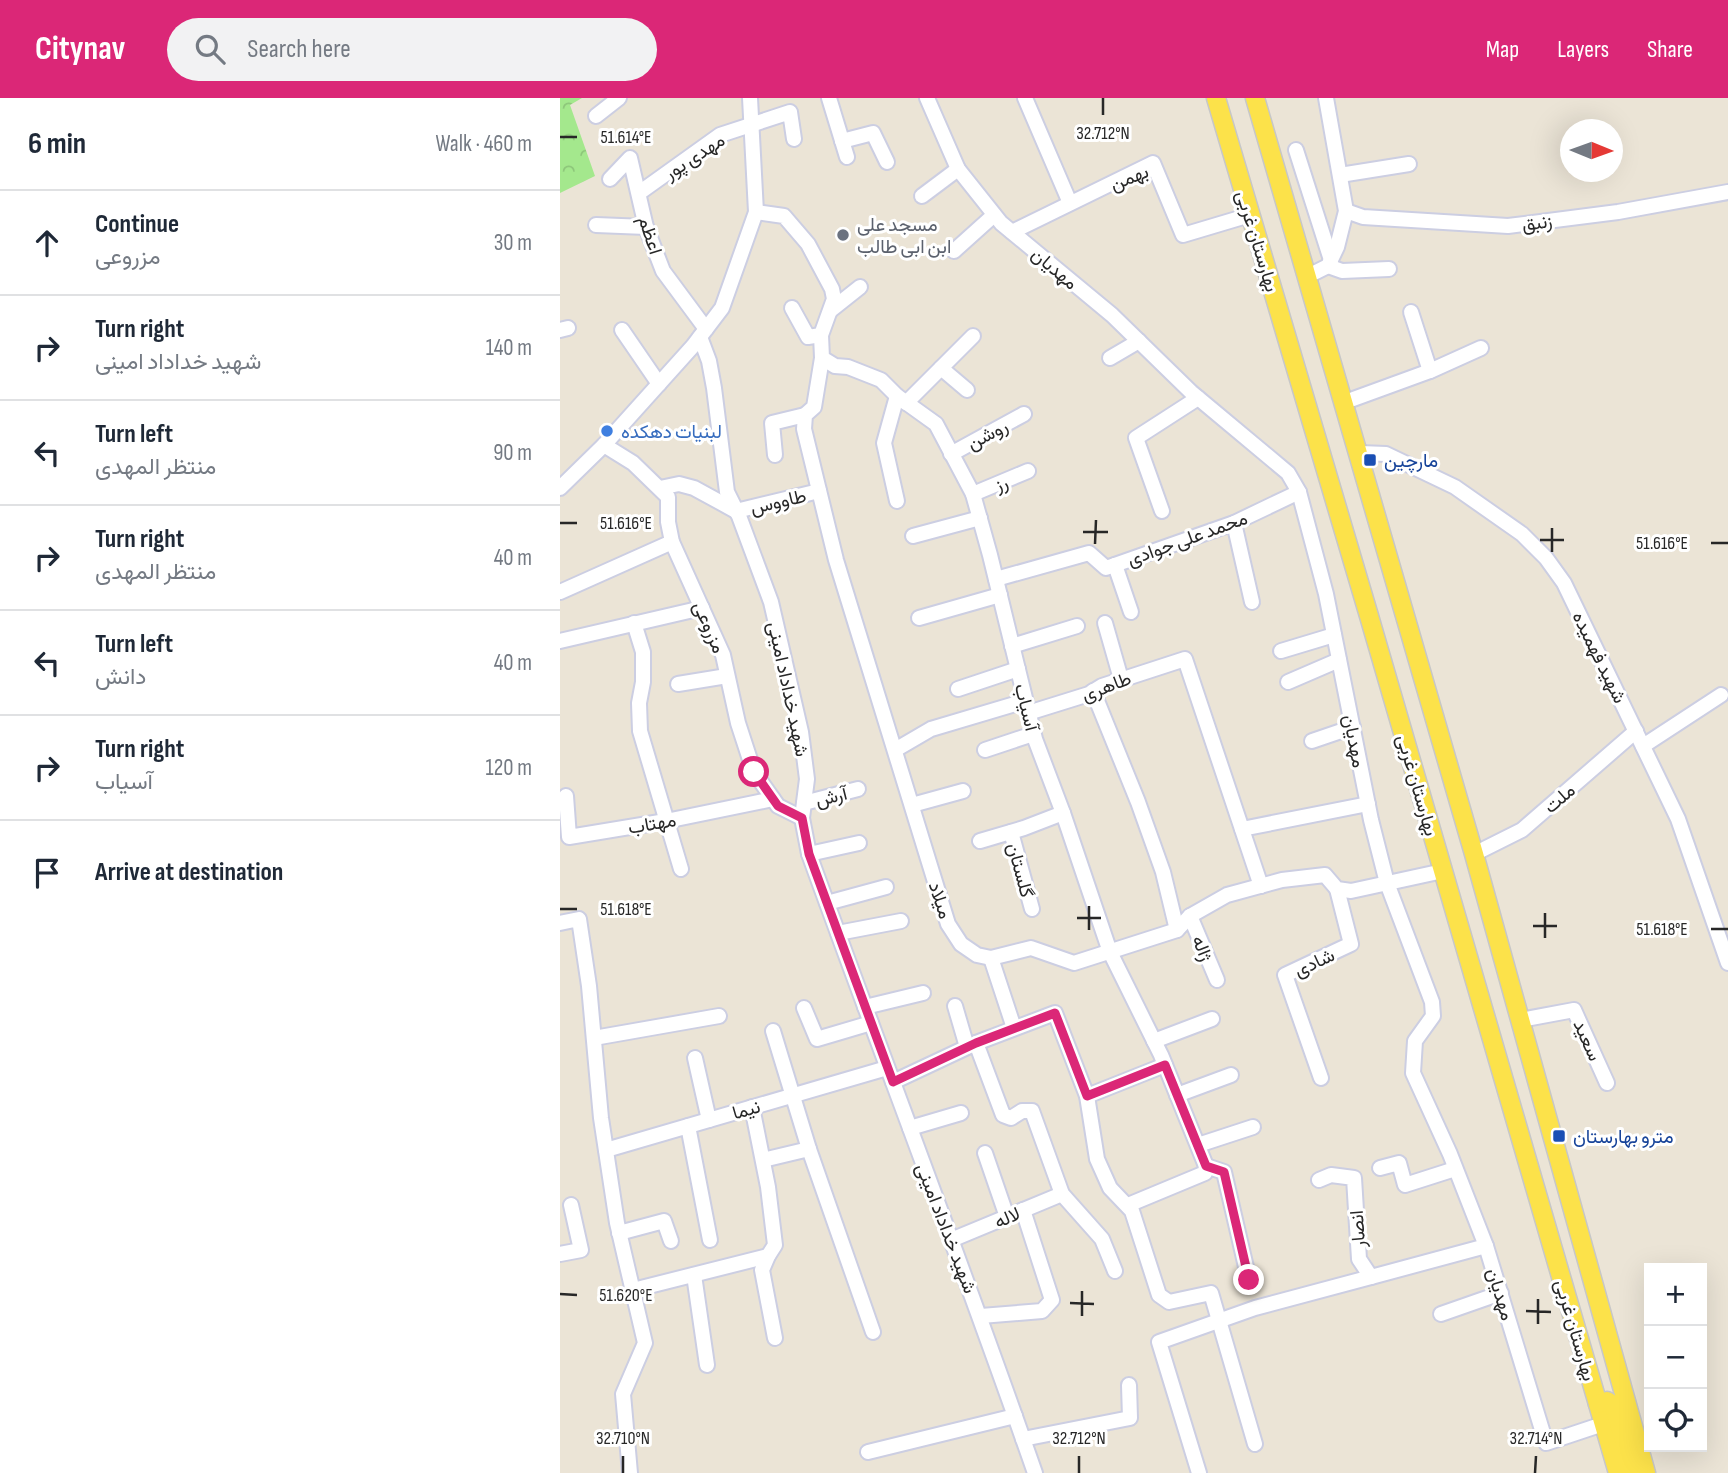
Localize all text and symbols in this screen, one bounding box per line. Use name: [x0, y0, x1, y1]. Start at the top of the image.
search box: [167, 18, 657, 81]
text: Citynav: [35, 29, 125, 69]
icon: search: [191, 30, 229, 68]
text: Search here: [247, 34, 351, 65]
text: Map: [1486, 35, 1519, 64]
text: Layers: [1557, 35, 1609, 64]
text: Share: [1647, 35, 1693, 64]
north arrow: [1560, 119, 1623, 182]
text: 32.712°N: [1076, 123, 1130, 144]
text: 6 min: [28, 126, 86, 162]
text: 51.614°E: [601, 127, 651, 148]
street label: مهدی پور: [659, 129, 730, 187]
text: Walk · 460 m: [435, 130, 532, 158]
street label: بهمن: [1107, 160, 1152, 196]
street label: بهارستان غربی: [1230, 188, 1283, 295]
text: Continue: [95, 209, 179, 240]
street label: زنبق: [1521, 210, 1554, 237]
street label: اعظم: [633, 213, 667, 258]
place label: مسجد علی ابن ابی طالب: [857, 214, 951, 259]
icon: ahead: [28, 224, 66, 262]
marker: مسجد علی ابن ابی طالب: [835, 227, 851, 243]
text: 30 m: [494, 229, 532, 257]
text: مزروعی: [95, 243, 160, 271]
street label: مهدیان: [1026, 243, 1082, 295]
text: Turn right: [95, 314, 184, 345]
icon: right: [28, 329, 66, 367]
text: 140 m: [486, 334, 532, 362]
text: شهید خداداد امینی: [95, 348, 261, 376]
street label: روشن: [963, 415, 1012, 456]
text: Turn left: [95, 419, 173, 450]
place label: لبنیات دهکده: [621, 421, 722, 444]
marker: لبنیات دهکده: [599, 423, 615, 439]
icon: left: [28, 434, 66, 472]
text: 90 m: [493, 439, 532, 467]
place label: مارچین: [1384, 450, 1438, 474]
marker: مارچین: [1362, 452, 1378, 468]
text: منتظر المهدی: [95, 453, 216, 481]
street label: رز: [990, 471, 1012, 498]
street label: طاووس: [748, 485, 809, 520]
street label: محمد علی جوادی: [1124, 507, 1251, 572]
text: 51.616°E: [600, 513, 652, 534]
text: Turn right: [95, 524, 184, 555]
text: 51.616°E: [1636, 533, 1688, 554]
icon: right: [28, 539, 66, 577]
text: 40 m: [494, 544, 532, 572]
text: منتظر المهدی: [95, 558, 216, 586]
street label: مزروعی: [687, 598, 730, 657]
street label: شهید فهمیده: [1567, 608, 1631, 707]
street label: شهید خداداد امینی: [762, 620, 813, 759]
text: Turn left: [95, 629, 173, 660]
icon: left: [28, 644, 66, 682]
text: 40 m: [494, 649, 532, 677]
text: دانش: [95, 663, 146, 691]
street label: طاهری: [1078, 667, 1135, 707]
street label: آسیاب: [1009, 681, 1043, 735]
street label: مهدیان: [1337, 713, 1370, 770]
street label: بهارستان غربی: [1391, 732, 1442, 839]
text: Turn right: [95, 734, 184, 765]
icon: right: [28, 749, 66, 787]
text: 120 m: [486, 754, 532, 782]
route start: [738, 756, 769, 787]
text: آسیاب: [95, 768, 153, 796]
street label: ملت: [1540, 779, 1580, 819]
street label: آرش: [813, 782, 851, 812]
street label: مهتاب: [626, 809, 678, 840]
street label: گلستان: [1001, 841, 1038, 900]
icon: arrive: [28, 854, 66, 892]
text: Arrive at destination: [95, 857, 283, 888]
street label: میلاد: [923, 879, 956, 922]
text: 51.618°E: [600, 899, 652, 920]
text: 51.618°E: [1636, 919, 1688, 940]
street label: ژاله: [1186, 932, 1217, 965]
street label: شادی: [1291, 944, 1339, 983]
street label: سعید: [1567, 1016, 1606, 1065]
street label: نیما: [730, 1096, 763, 1125]
place label: مترو بهارستان: [1573, 1126, 1674, 1149]
marker: مترو بهارستان: [1551, 1128, 1567, 1144]
street label: شهید خداداد امینی: [910, 1160, 981, 1297]
street label: لاله: [991, 1203, 1024, 1234]
street label: انصار: [1346, 1209, 1371, 1249]
map controls: [1644, 1263, 1707, 1452]
button: +: [1644, 1263, 1707, 1326]
route end: [1233, 1264, 1264, 1295]
street label: مهدیان: [1481, 1266, 1518, 1323]
street label: بهارستان غربی: [1549, 1277, 1600, 1384]
text: 51.620°E: [599, 1285, 653, 1306]
button: −: [1644, 1326, 1707, 1389]
button: locate: [1644, 1389, 1707, 1452]
text: 32.710°N: [596, 1428, 650, 1449]
text: 32.712°N: [1052, 1428, 1106, 1449]
text: 32.714°N: [1510, 1428, 1562, 1449]

